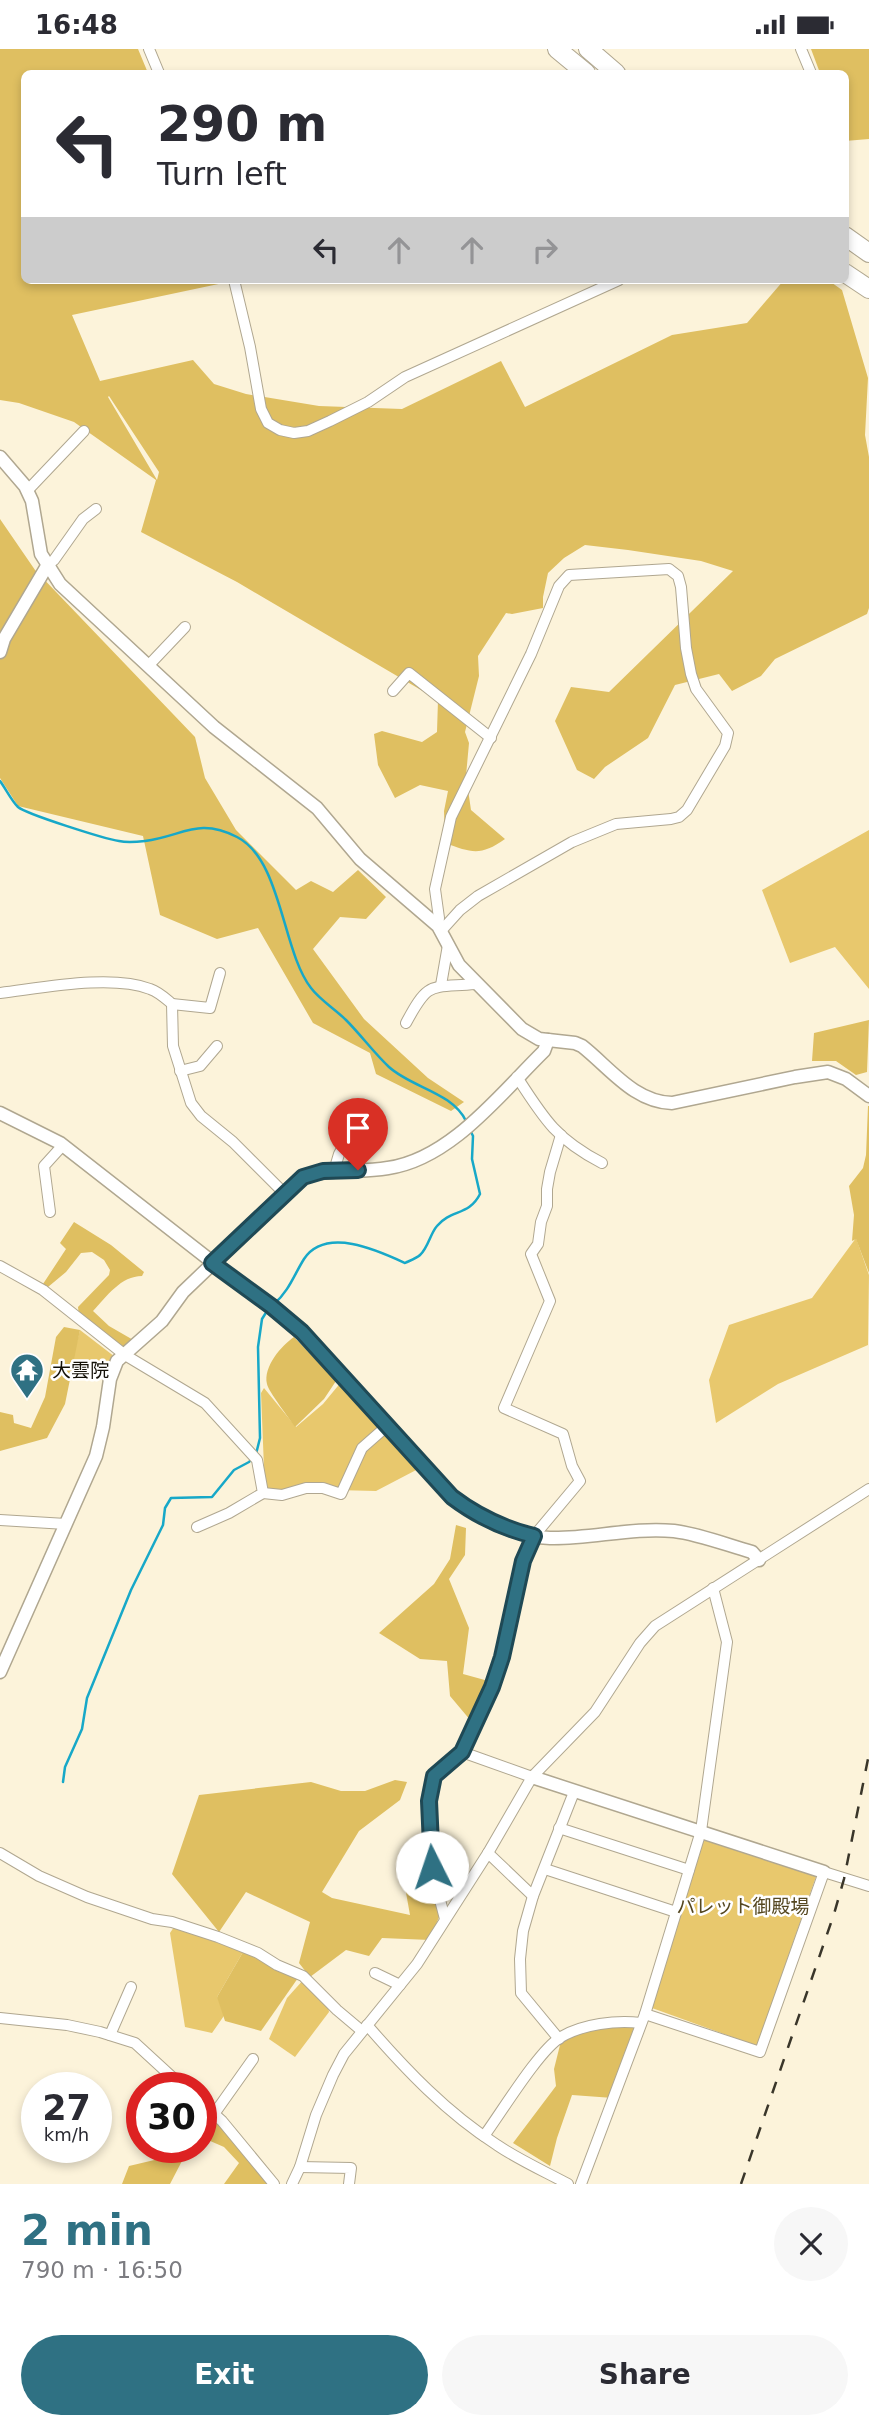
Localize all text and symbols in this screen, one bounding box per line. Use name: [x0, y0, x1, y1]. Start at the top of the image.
text: 16:48: [35, 10, 118, 40]
text: 290 m: [157, 96, 327, 153]
icon: left: [42, 98, 133, 189]
text: Turn left: [157, 155, 287, 193]
icon: left: [307, 231, 345, 269]
icon: ahead: [380, 231, 418, 269]
icon: ahead: [453, 231, 491, 269]
icon: right: [526, 231, 564, 269]
pin: [328, 1098, 388, 1170]
icon: arrive: [339, 1109, 377, 1147]
temple icon: 大雲院: [8, 1351, 46, 1400]
place label: 大雲院: [52, 1359, 109, 1381]
position arrow: [395, 1830, 469, 1904]
park label: パレット御殿場: [676, 1895, 810, 1917]
speed limit sign: 30: [126, 2072, 217, 2163]
text: 27: [42, 2088, 91, 2128]
text: km/h: [44, 2124, 89, 2145]
text: 2 min: [21, 2206, 153, 2255]
button: close: [774, 2207, 848, 2281]
text: 790 m · 16:50: [21, 2257, 183, 2283]
button: Exit: [21, 2335, 428, 2415]
button: Share: [442, 2335, 848, 2415]

